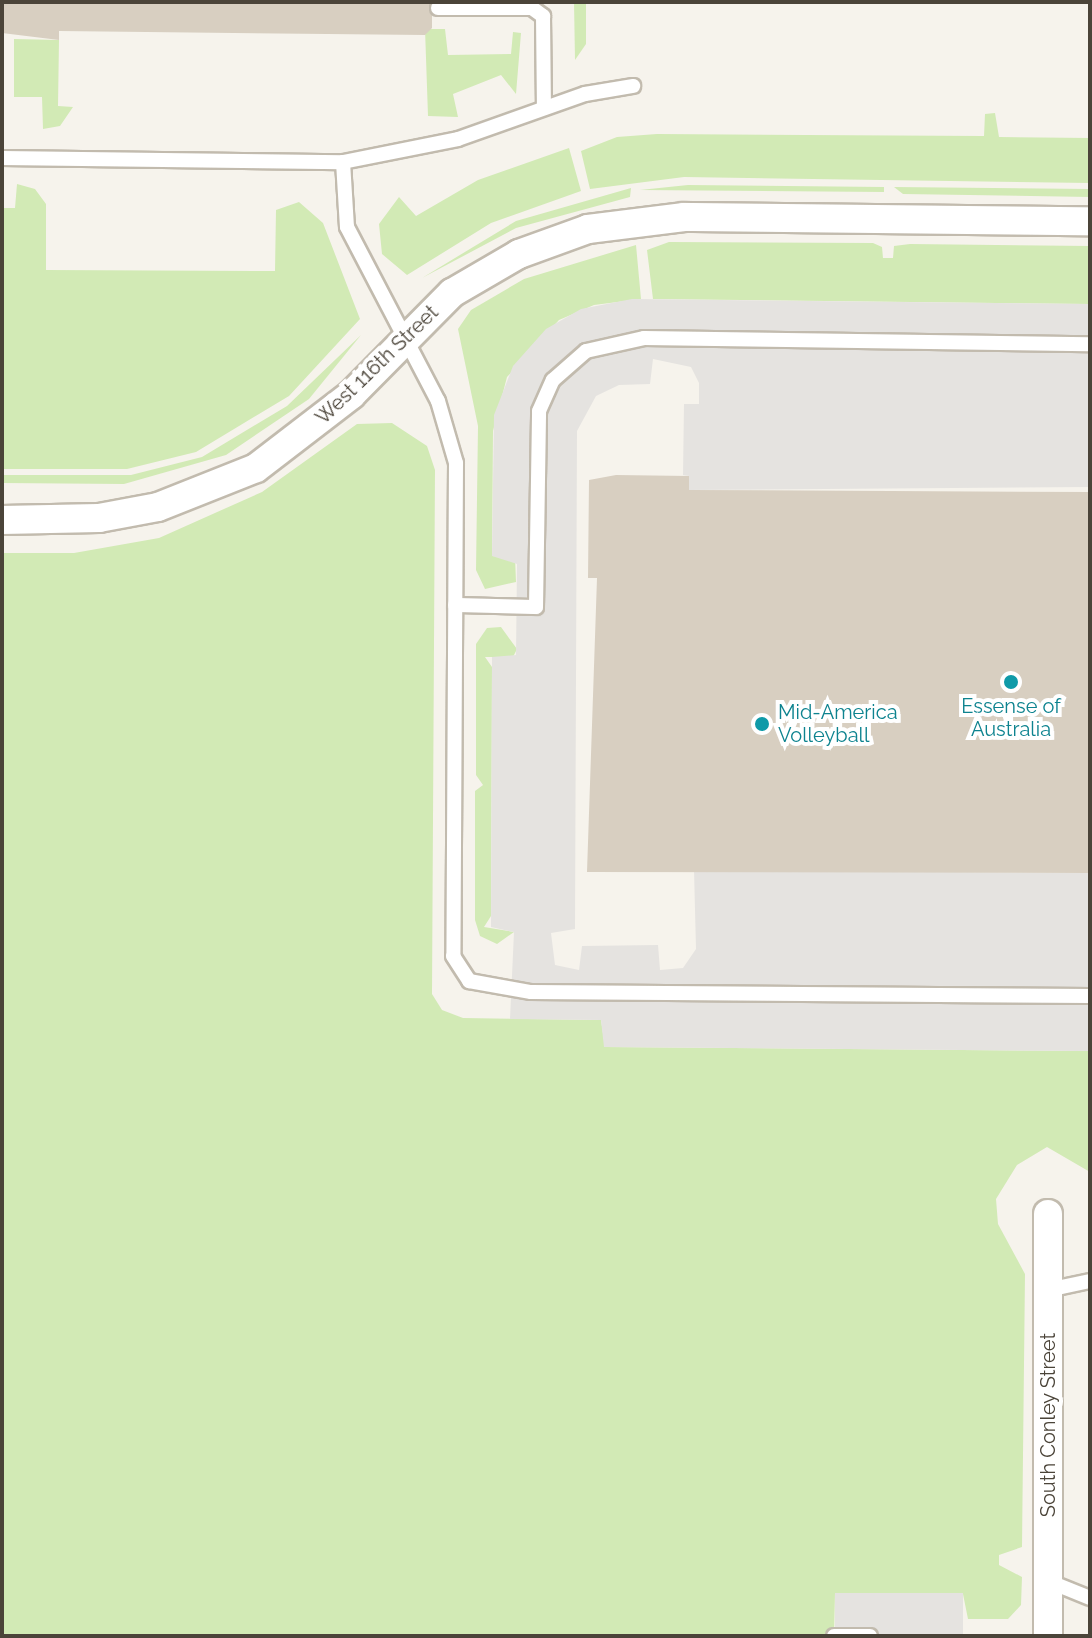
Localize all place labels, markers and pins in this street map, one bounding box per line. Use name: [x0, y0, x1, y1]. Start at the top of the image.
marker: Essense of Australia: [1002, 673, 1020, 691]
place label: Essense of Australia: [961, 694, 1061, 741]
place label: Mid-America Volleyball: [778, 700, 898, 747]
marker: Mid-America Volleyball: [753, 715, 771, 733]

